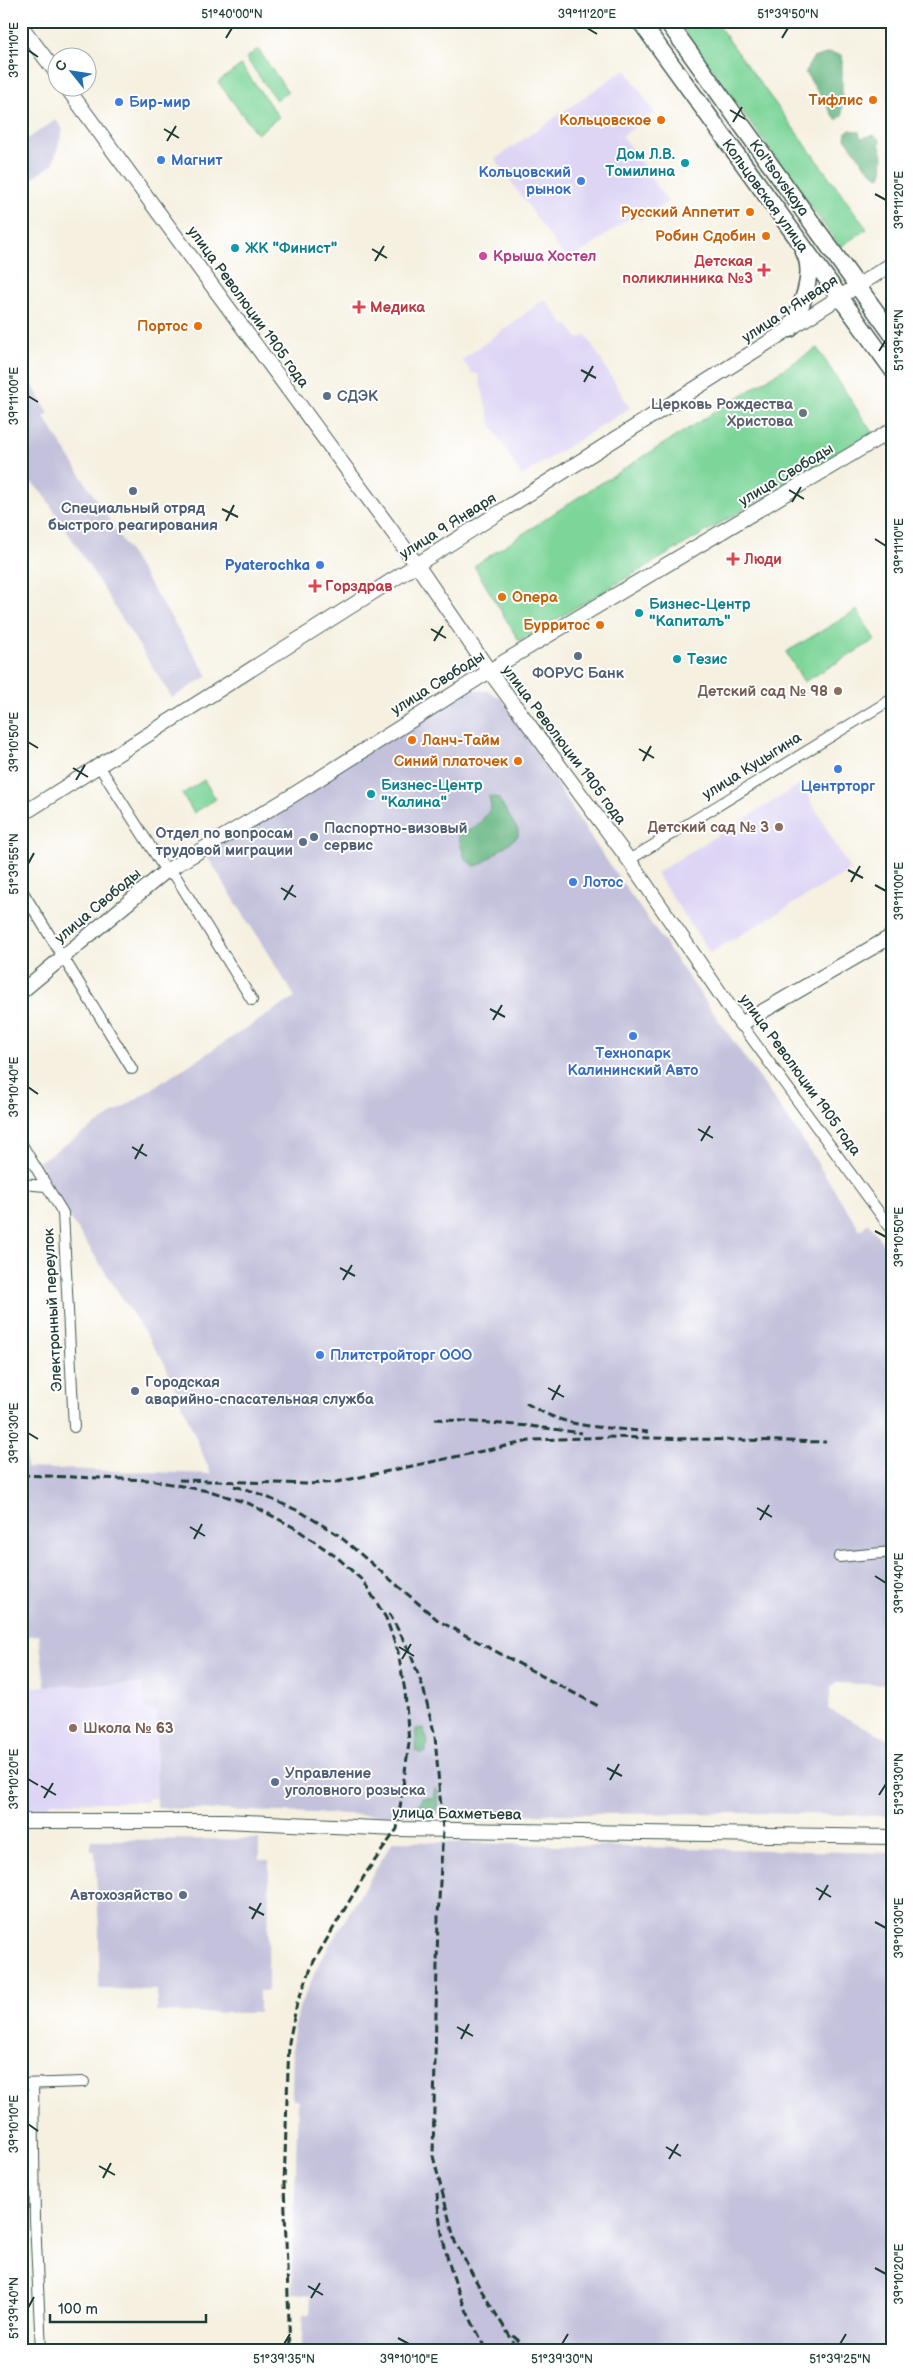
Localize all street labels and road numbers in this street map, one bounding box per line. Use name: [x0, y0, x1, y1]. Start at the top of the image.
street label: Кольцовская улица: [717, 136, 813, 257]
street label: Kol'tsovskaya: [745, 136, 813, 220]
street label: улица Революции 1905 года: [183, 223, 313, 392]
street label: улица 9 Января: [738, 271, 842, 347]
street label: улица Свободы: [735, 439, 837, 511]
street label: улица 9 Января: [396, 489, 500, 563]
street label: улица Свободы: [388, 647, 488, 719]
street label: улица Революции 1905 года: [498, 661, 630, 829]
street label: улица Куцыгина: [699, 728, 805, 804]
street label: улица Свободы: [51, 864, 145, 948]
street label: улица Революции 1905 года: [735, 991, 865, 1160]
street label: Электронный переулок: [39, 1228, 67, 1392]
street label: улица Бахметьева: [392, 1803, 522, 1825]

